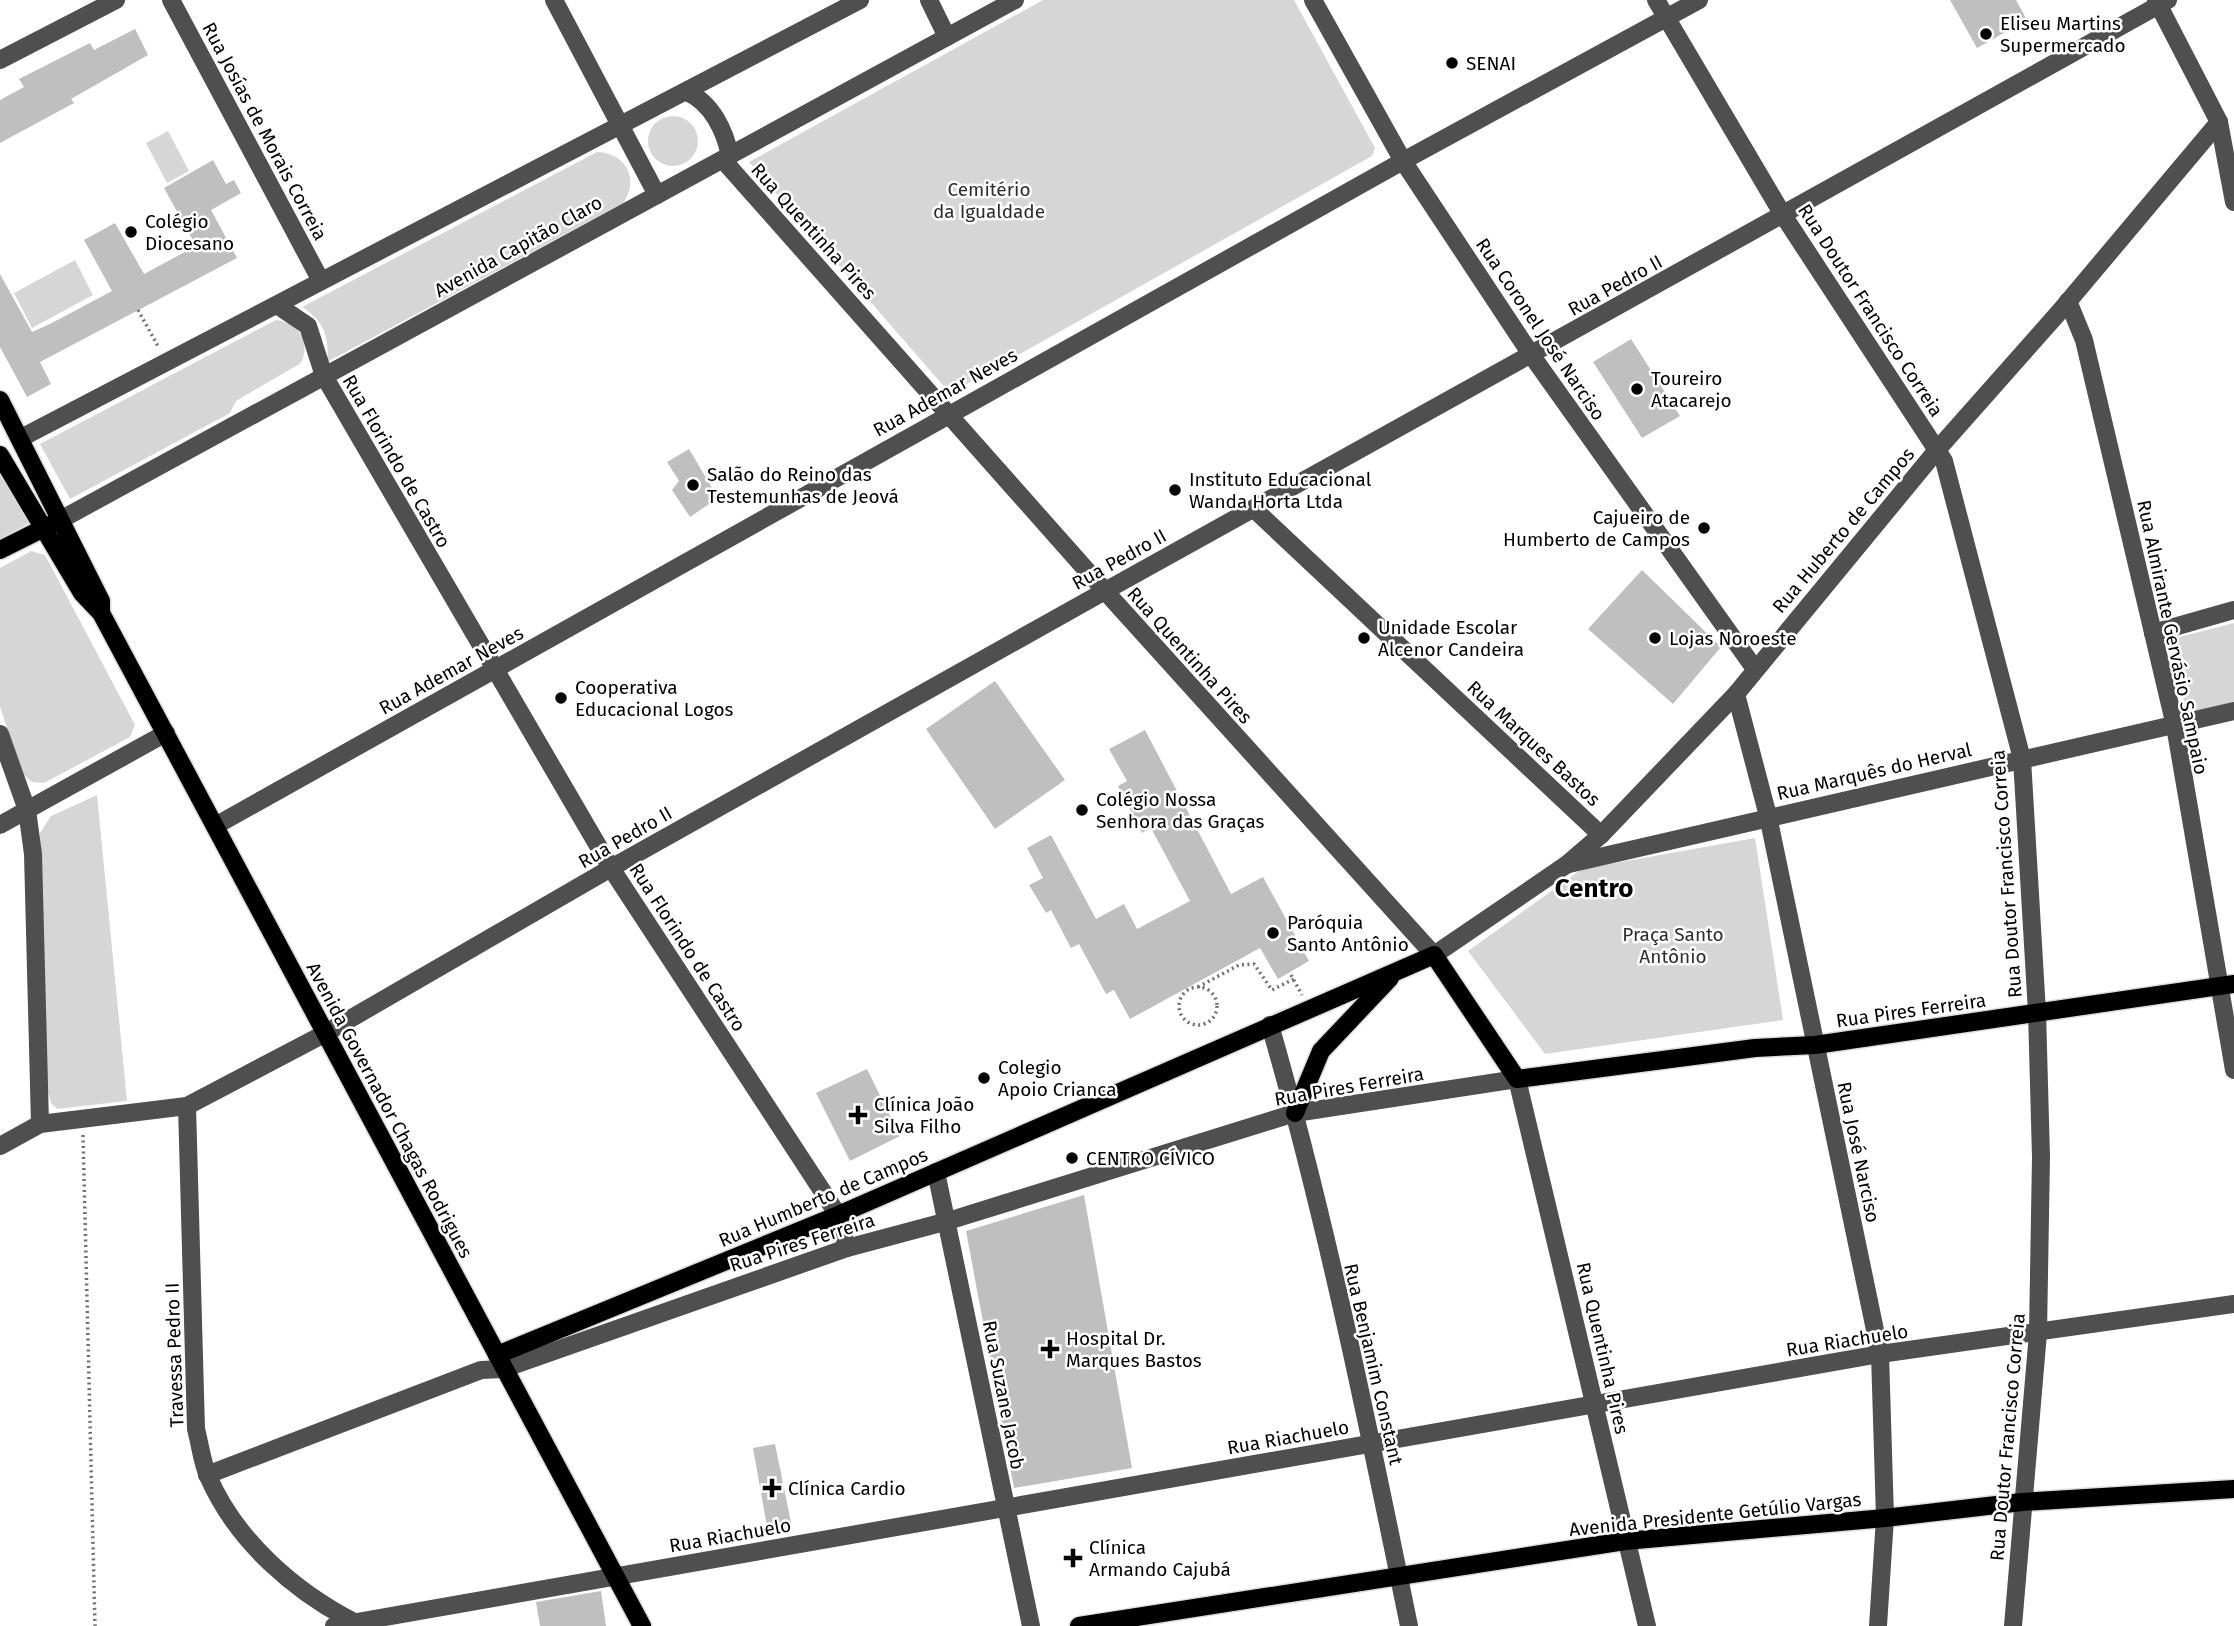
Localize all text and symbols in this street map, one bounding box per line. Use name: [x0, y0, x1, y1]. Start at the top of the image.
place label: Eliseu Martins Supermercado: [2000, 12, 2125, 57]
street label: Rua Josías de Morais Correia: [197, 18, 332, 244]
marker: Eliseu Martins Supermercado: [1978, 26, 1994, 42]
place label: SENAI: [1466, 52, 1516, 75]
marker: SENAI: [1444, 55, 1460, 71]
street label: Rua Quentinha Pires: [746, 158, 881, 304]
park label: Cemitério da Igualdade: [933, 178, 1045, 223]
street label: Avenida Capitão Claro: [430, 191, 606, 302]
street label: Rua Doutor Francisco Correia: [1793, 200, 1948, 421]
place label: Colégio Diocesano: [145, 210, 234, 255]
marker: Colégio Diocesano: [123, 224, 139, 240]
street label: Rua Coronel José Narciso: [1471, 234, 1610, 425]
street label: Rua Pedro II: [1564, 250, 1666, 321]
street label: Rua Ademar Neves: [869, 343, 1021, 442]
place label: Toureiro Atacarejo: [1651, 367, 1732, 412]
street label: Rua Florindo de Castro: [338, 371, 455, 552]
marker: Toureiro Atacarejo: [1629, 381, 1645, 397]
street label: Rua Huberto de Campos: [1768, 443, 1919, 618]
place label: Salão do Reino das Testemunhas de Jeová: [707, 463, 899, 508]
place label: Instituto Educacional Wanda Horta Ltda: [1189, 468, 1372, 513]
marker: Salão do Reino das Testemunhas de Jeová: [685, 477, 701, 493]
marker: Instituto Educacional Wanda Horta Ltda: [1167, 482, 1183, 498]
street label: Rua Almirante Gervásio Sampaio: [2132, 498, 2213, 777]
place label: Cajueiro de Humberto de Campos: [1503, 506, 1690, 551]
marker: Cajueiro de Humberto de Campos: [1696, 520, 1712, 536]
street label: Rua Pedro II: [1068, 524, 1170, 595]
street label: Rua Quentinha Pires: [1122, 582, 1257, 728]
place label: Unidade Escolar Alcenor Candeira: [1378, 616, 1524, 661]
street label: Rua Ademar Neves: [375, 621, 527, 720]
place label: Lojas Noroeste: [1669, 627, 1797, 650]
marker: Unidade Escolar Alcenor Candeira: [1356, 630, 1372, 646]
marker: Lojas Noroeste: [1647, 630, 1663, 646]
place label: Cooperativa Educacional Logos: [575, 676, 734, 721]
street label: Rua Marques Bastos: [1462, 676, 1605, 811]
marker: Cooperativa Educacional Logos: [553, 690, 569, 706]
street label: Rua Marquês do Herval: [1774, 738, 1974, 805]
street label: Rua Doutor Francisco Correia: [1986, 749, 2027, 999]
place label: Colégio Nossa Senhora das Graças: [1096, 788, 1265, 833]
street label: Rua Pedro II: [574, 801, 676, 873]
marker: Colégio Nossa Senhora das Graças: [1074, 802, 1090, 818]
street label: Rua Florindo de Castro: [625, 859, 751, 1036]
district label: Centro: [1555, 873, 1633, 904]
place label: Paróquia Santo Antônio: [1287, 911, 1409, 956]
park label: Praça Santo Antônio: [1622, 923, 1724, 968]
marker: Paróquia Santo Antônio: [1265, 925, 1281, 941]
street label: Avenida Governador Chagas Rodrigues: [302, 958, 478, 1262]
street label: Rua Pires Ferreira: [1835, 989, 1988, 1032]
place label: Colegio Apoio Crianca: [998, 1056, 1117, 1101]
street label: Rua Pires Ferreira: [1273, 1062, 1426, 1111]
marker: Colegio Apoio Crianca: [976, 1070, 992, 1086]
street label: Rua José Narciso: [1832, 1079, 1885, 1225]
place label: Clínica João Silva Filho: [874, 1093, 974, 1138]
marker: Clínica João Silva Filho: [848, 1105, 868, 1125]
street label: Rua Humberto de Campos: [715, 1143, 931, 1252]
place label: CENTRO CÍVICO: [1086, 1147, 1215, 1170]
marker: CENTRO CÍVICO: [1064, 1150, 1080, 1166]
street label: Rua Pires Ferreira: [727, 1208, 878, 1277]
street label: Rua Quentinha Pires: [1572, 1260, 1634, 1436]
street label: Rua Benjamim Constant: [1339, 1261, 1408, 1467]
street label: Travessa Pedro II: [160, 1282, 189, 1428]
street label: Rua Doutor Francisco Correia: [1985, 1312, 2030, 1562]
street label: Rua Suzane Jacob: [978, 1319, 1029, 1472]
street label: Rua Riachuelo: [1784, 1319, 1910, 1361]
place label: Hospital Dr. Marques Bastos: [1066, 1327, 1202, 1372]
marker: Hospital Dr. Marques Bastos: [1040, 1339, 1060, 1359]
street label: Rua Riachuelo: [1225, 1415, 1351, 1460]
place label: Clínica Cardio: [788, 1477, 906, 1500]
marker: Clínica Cardio: [762, 1478, 782, 1498]
street label: Avenida Presidente Getúlio Vargas: [1568, 1488, 1862, 1541]
street label: Rua Riachuelo: [667, 1513, 793, 1558]
place label: Clínica Armando Cajubá: [1089, 1536, 1231, 1581]
marker: Clínica Armando Cajubá: [1063, 1548, 1083, 1568]

